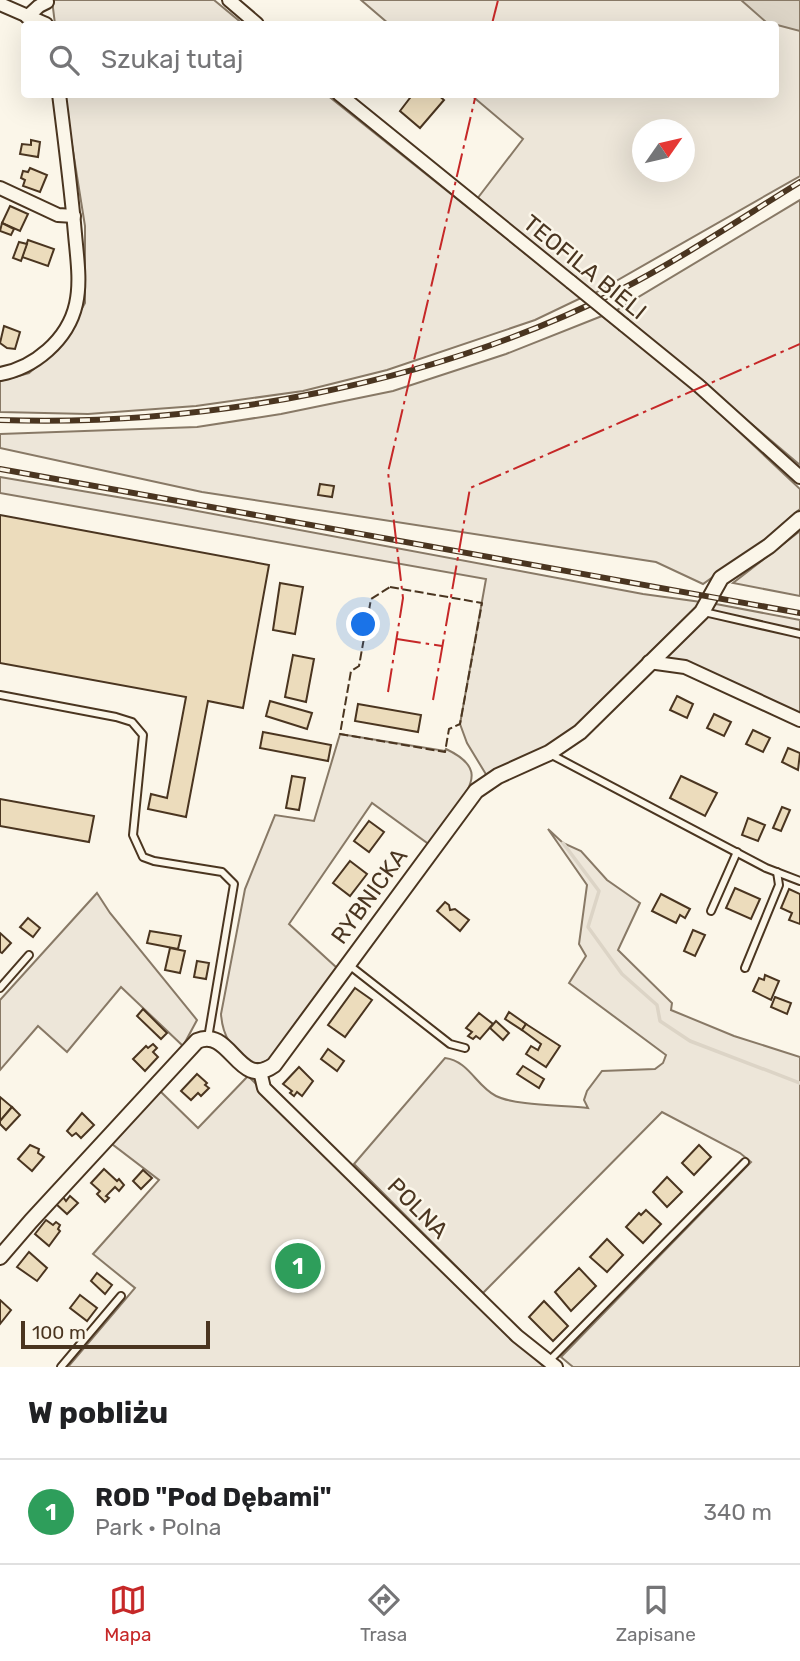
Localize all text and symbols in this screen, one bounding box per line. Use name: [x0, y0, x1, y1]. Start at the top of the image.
search box: [21, 21, 779, 98]
icon: search: [45, 41, 83, 79]
text: Szukaj tutaj: [101, 44, 243, 75]
north arrow: [632, 119, 695, 182]
street label: TEOFILA BIELI: [518, 209, 652, 325]
your location: [346, 607, 380, 641]
street label: RYBNICKA: [325, 843, 413, 949]
street label: POLNA: [382, 1172, 454, 1244]
pin: 1: [275, 1240, 321, 1292]
scale bar: [21, 1318, 210, 1350]
text: 100 m: [32, 1321, 86, 1344]
text: W pobliżu: [28, 1395, 168, 1431]
text: ROD "Pod Dębami": [95, 1482, 331, 1513]
text: 1: [45, 1498, 57, 1526]
text: 340 m: [703, 1498, 772, 1526]
text: Park · Polna: [95, 1513, 222, 1541]
tab: Mapa: [104, 1581, 152, 1646]
tab: Trasa: [360, 1581, 407, 1646]
tab: Zapisane: [616, 1581, 696, 1646]

